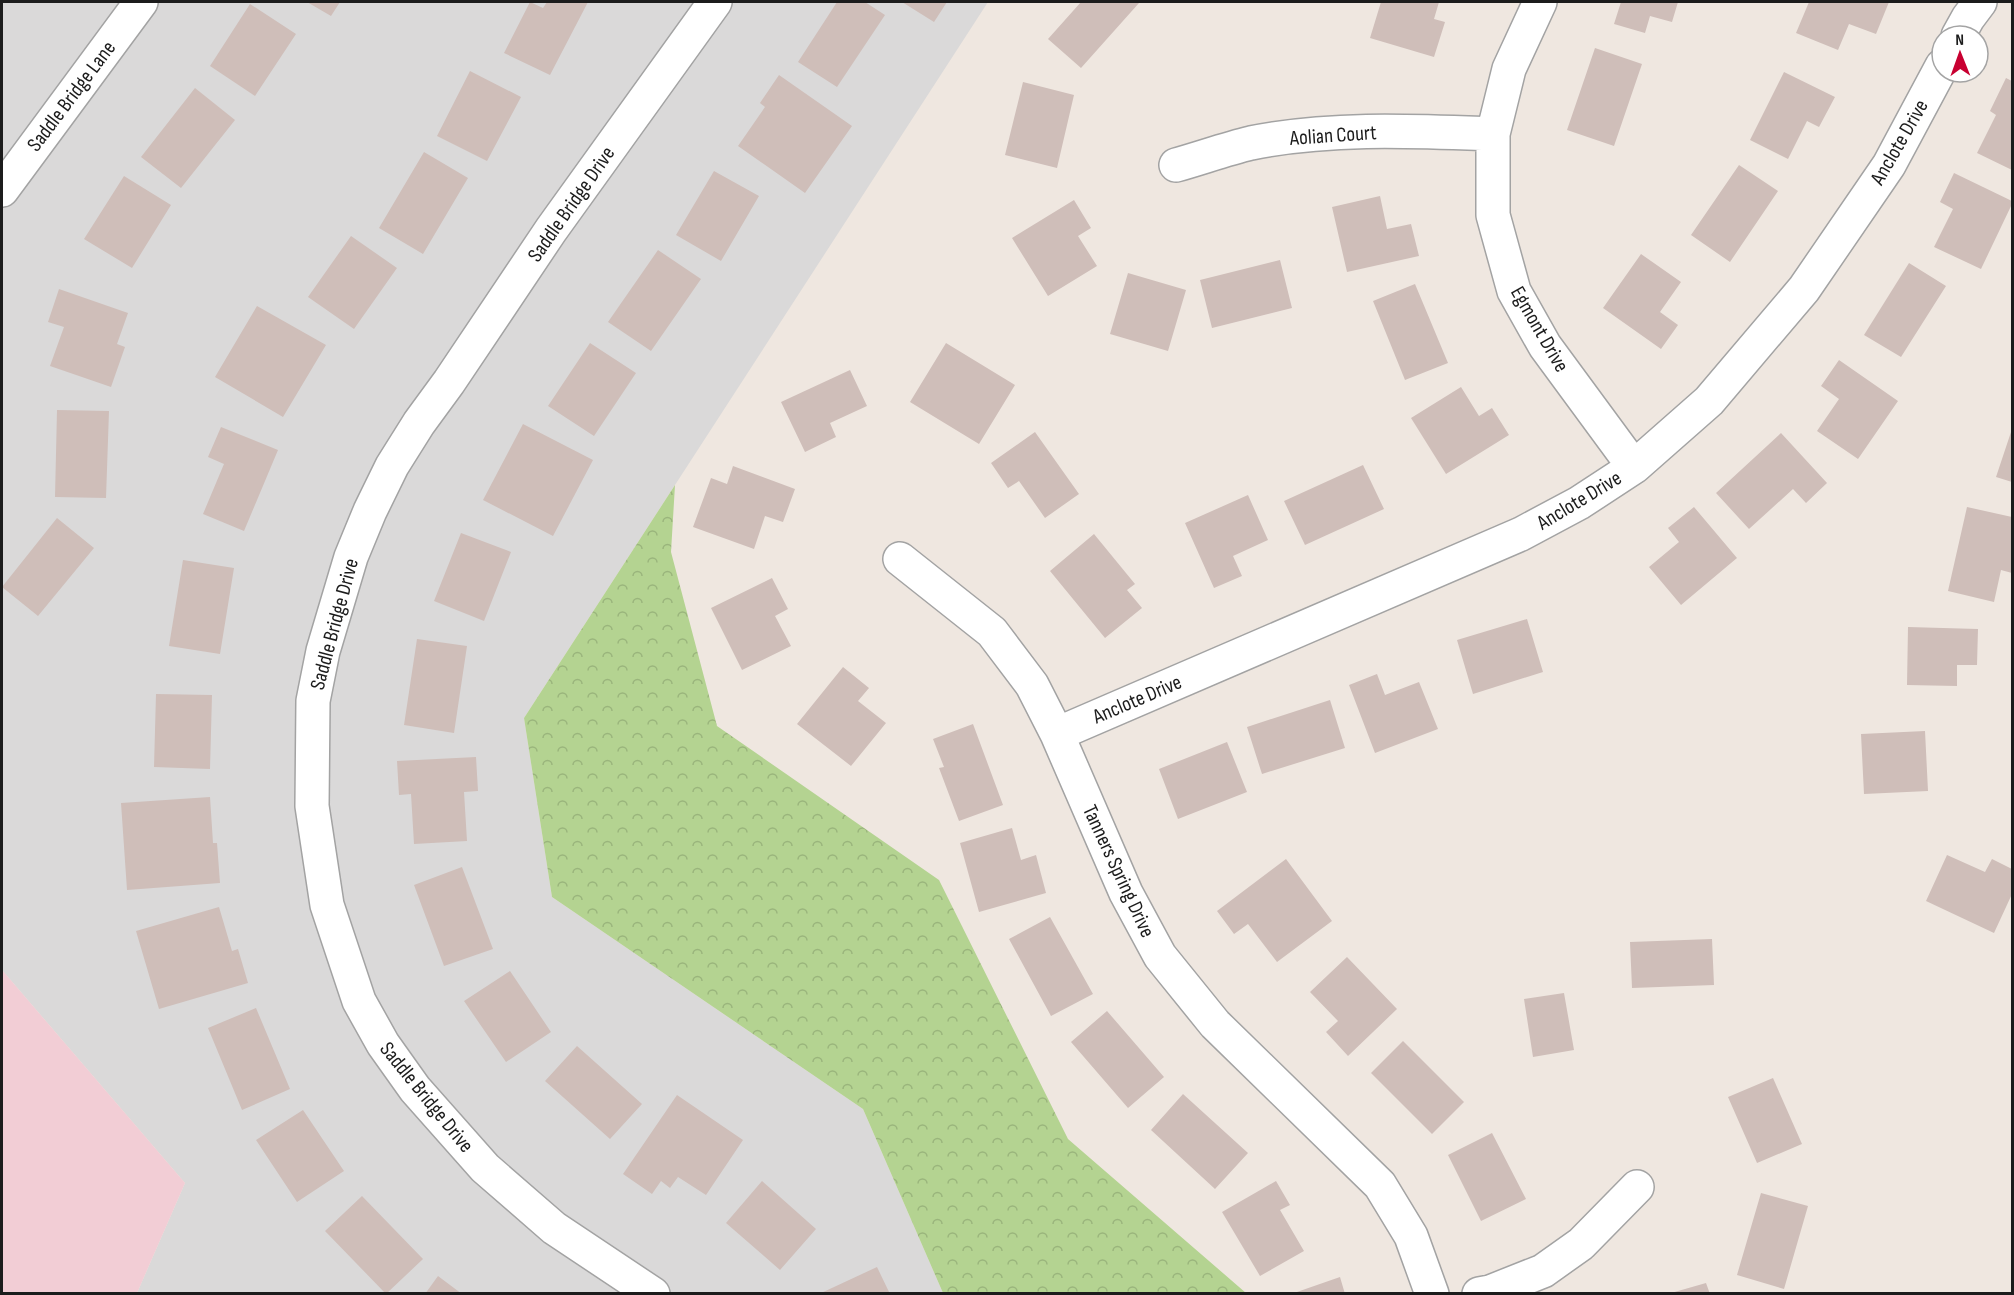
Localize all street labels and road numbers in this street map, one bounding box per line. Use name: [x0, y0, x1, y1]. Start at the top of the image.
street label: Saddle Bridge Lane: [22, 36, 121, 156]
street label: Anclote Drive: [1865, 95, 1934, 190]
street label: Aolian Court: [1288, 120, 1377, 151]
street label: Saddle Bridge Drive: [522, 142, 620, 267]
street label: Egmont Drive: [1505, 282, 1574, 377]
street label: Anclote Drive: [1532, 465, 1626, 536]
street label: Saddle Bridge Drive: [305, 556, 364, 693]
street label: Anclote Drive: [1088, 670, 1185, 730]
street label: Tanners Spring Drive: [1077, 801, 1160, 941]
street label: Saddle Bridge Drive: [374, 1037, 479, 1158]

